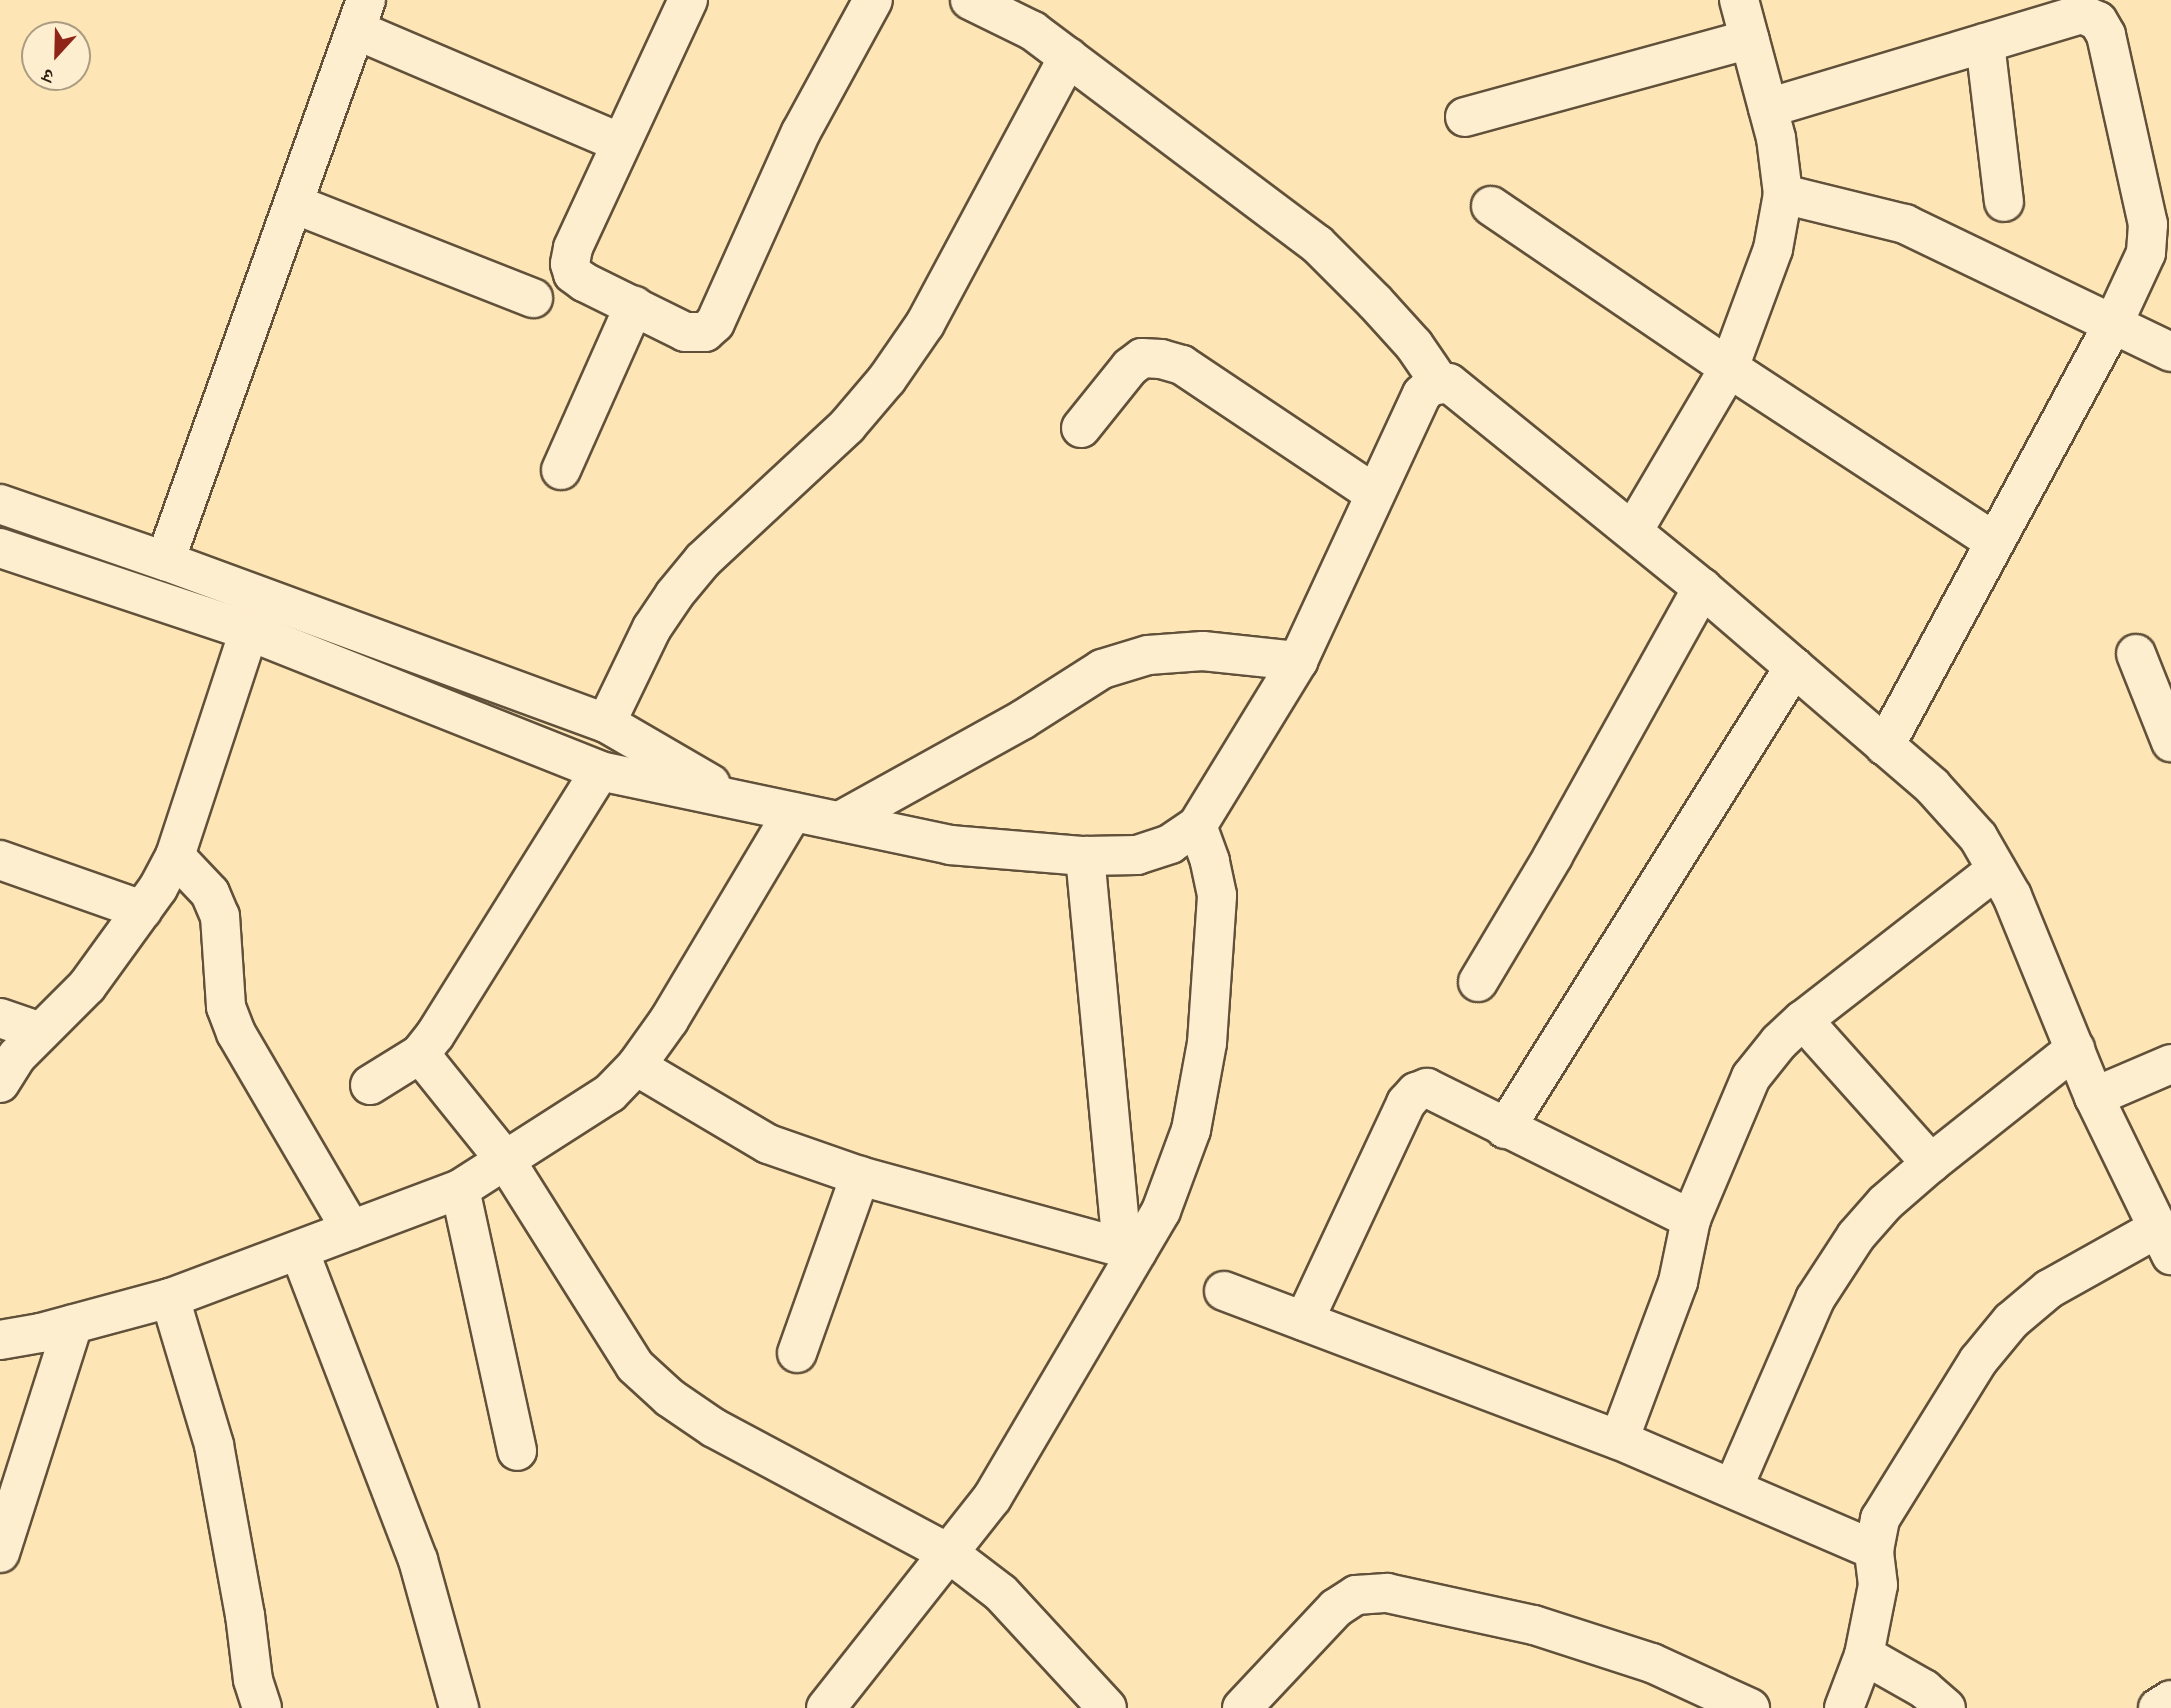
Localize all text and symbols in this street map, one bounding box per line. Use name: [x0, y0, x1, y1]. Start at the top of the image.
north arrow: [21, 21, 91, 91]
text: उ: [41, 63, 57, 85]

